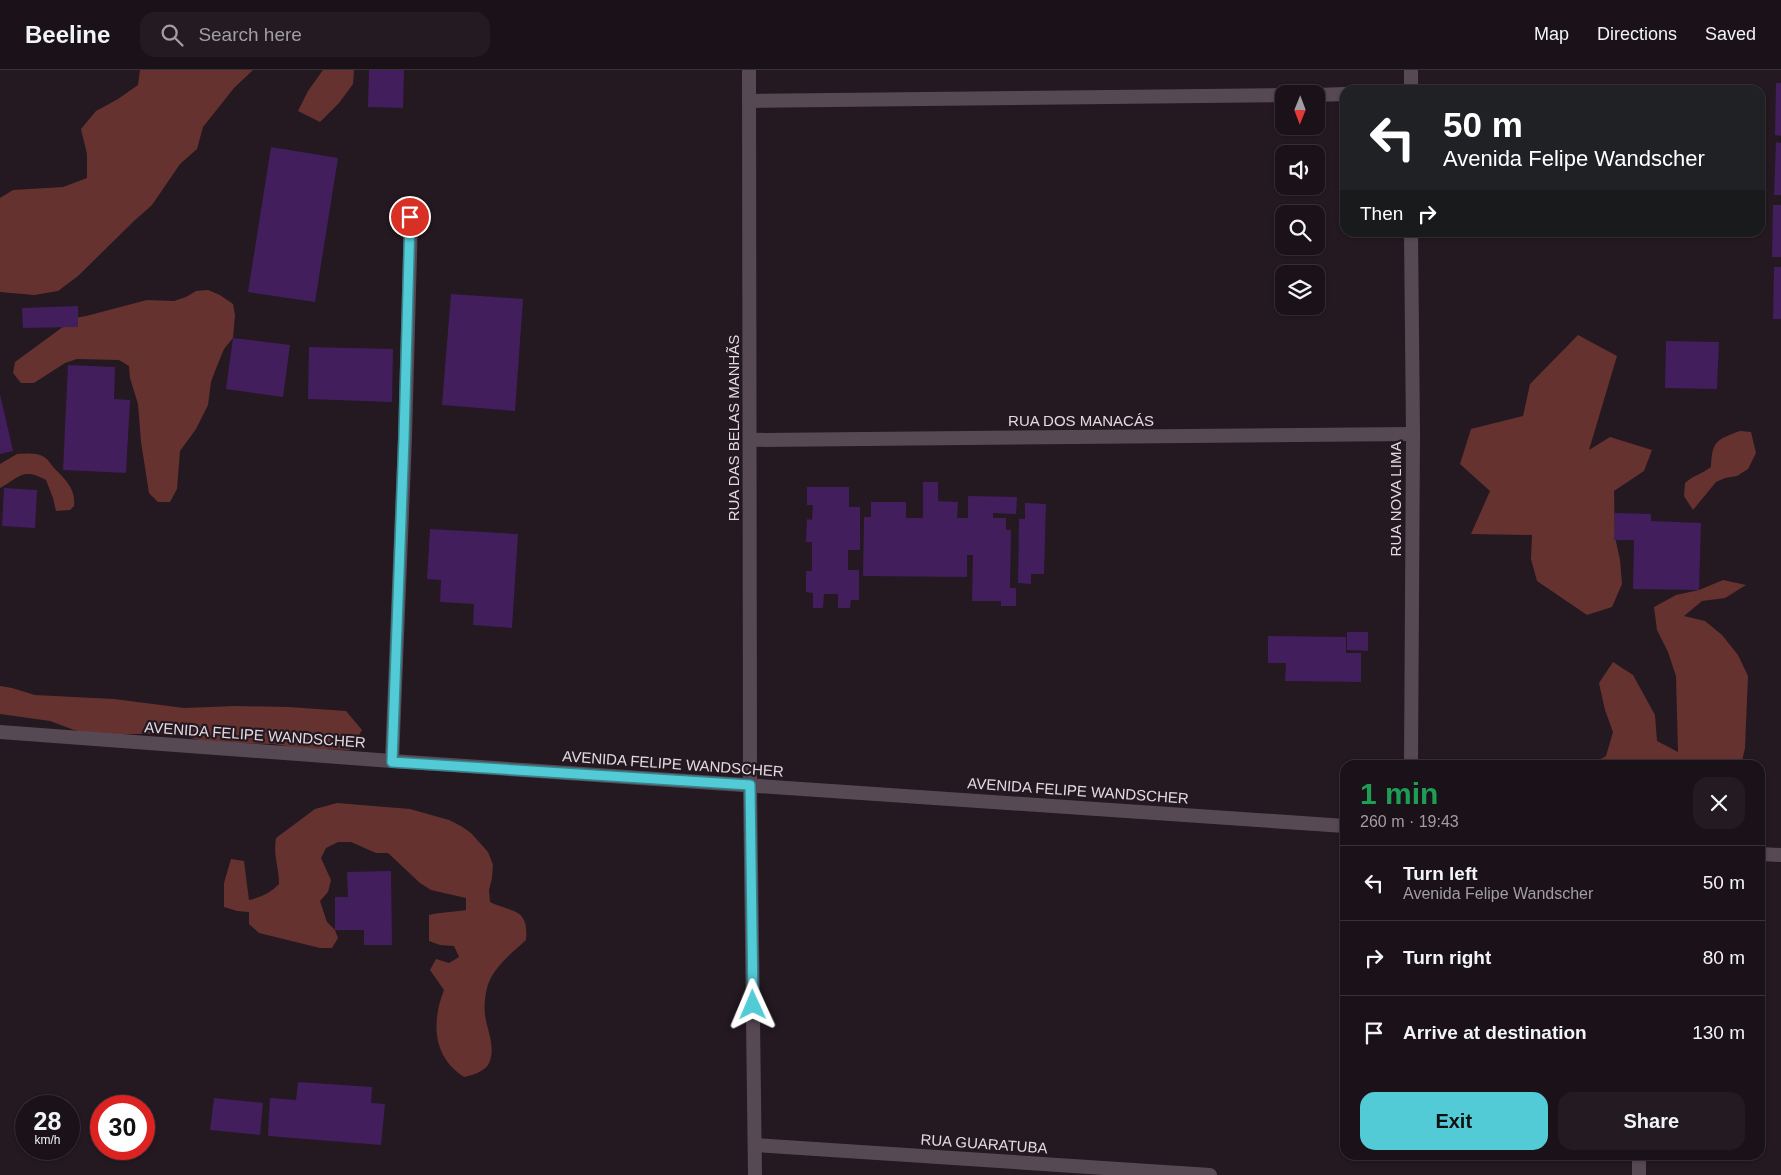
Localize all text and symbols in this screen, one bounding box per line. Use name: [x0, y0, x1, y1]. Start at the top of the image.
search box: [140, 12, 490, 57]
text: Beeline: [25, 21, 110, 48]
icon: search: [158, 21, 186, 49]
text: Search here: [198, 24, 302, 45]
text: Map: [1534, 24, 1569, 44]
text: Directions: [1597, 24, 1677, 44]
text: Saved: [1705, 24, 1756, 44]
north arrow: [1275, 85, 1325, 135]
map controls: [1275, 85, 1325, 315]
icon: left: [1360, 105, 1425, 170]
text: 50 m: [1443, 105, 1523, 144]
button: sound: [1275, 145, 1325, 195]
text: Avenida Felipe Wandscher: [1443, 146, 1705, 171]
pin: [389, 196, 431, 238]
icon: right: [1413, 200, 1441, 228]
icon: arrive: [396, 203, 424, 231]
text: Then: [1360, 203, 1403, 224]
button: search: [1275, 205, 1325, 255]
button: layers: [1275, 265, 1325, 315]
street label: RUA DAS BELAS MANHÃS: [725, 335, 742, 521]
street label: RUA DOS MANACÁS: [1008, 412, 1154, 429]
street label: RUA NOVA LIMA: [1387, 442, 1404, 556]
street label: AVENIDA FELIPE WANDSCHER: [144, 718, 366, 751]
street label: AVENIDA FELIPE WANDSCHER: [562, 747, 784, 780]
street label: AVENIDA FELIPE WANDSCHER: [967, 774, 1189, 807]
text: 1 min: [1360, 777, 1438, 810]
button: close: [1693, 777, 1745, 829]
text: 260 m · 19:43: [1360, 813, 1459, 830]
text: Turn left: [1403, 863, 1478, 884]
icon: left: [1360, 869, 1388, 897]
text: 50 m: [1703, 872, 1745, 893]
text: Avenida Felipe Wandscher: [1403, 885, 1593, 902]
icon: right: [1360, 944, 1388, 972]
text: Turn right: [1403, 947, 1491, 968]
text: 80 m: [1703, 947, 1745, 968]
position arrow: [726, 978, 778, 1030]
icon: arrive: [1360, 1019, 1388, 1047]
text: Arrive at destination: [1403, 1022, 1587, 1043]
text: 130 m: [1692, 1022, 1745, 1043]
button: Exit: [1360, 1092, 1548, 1150]
button: Share: [1558, 1092, 1745, 1150]
speed limit sign: 30: [90, 1095, 155, 1160]
text: 28: [34, 1107, 61, 1135]
street label: RUA GUARATUBA: [920, 1131, 1048, 1156]
text: km/h: [34, 1133, 61, 1147]

